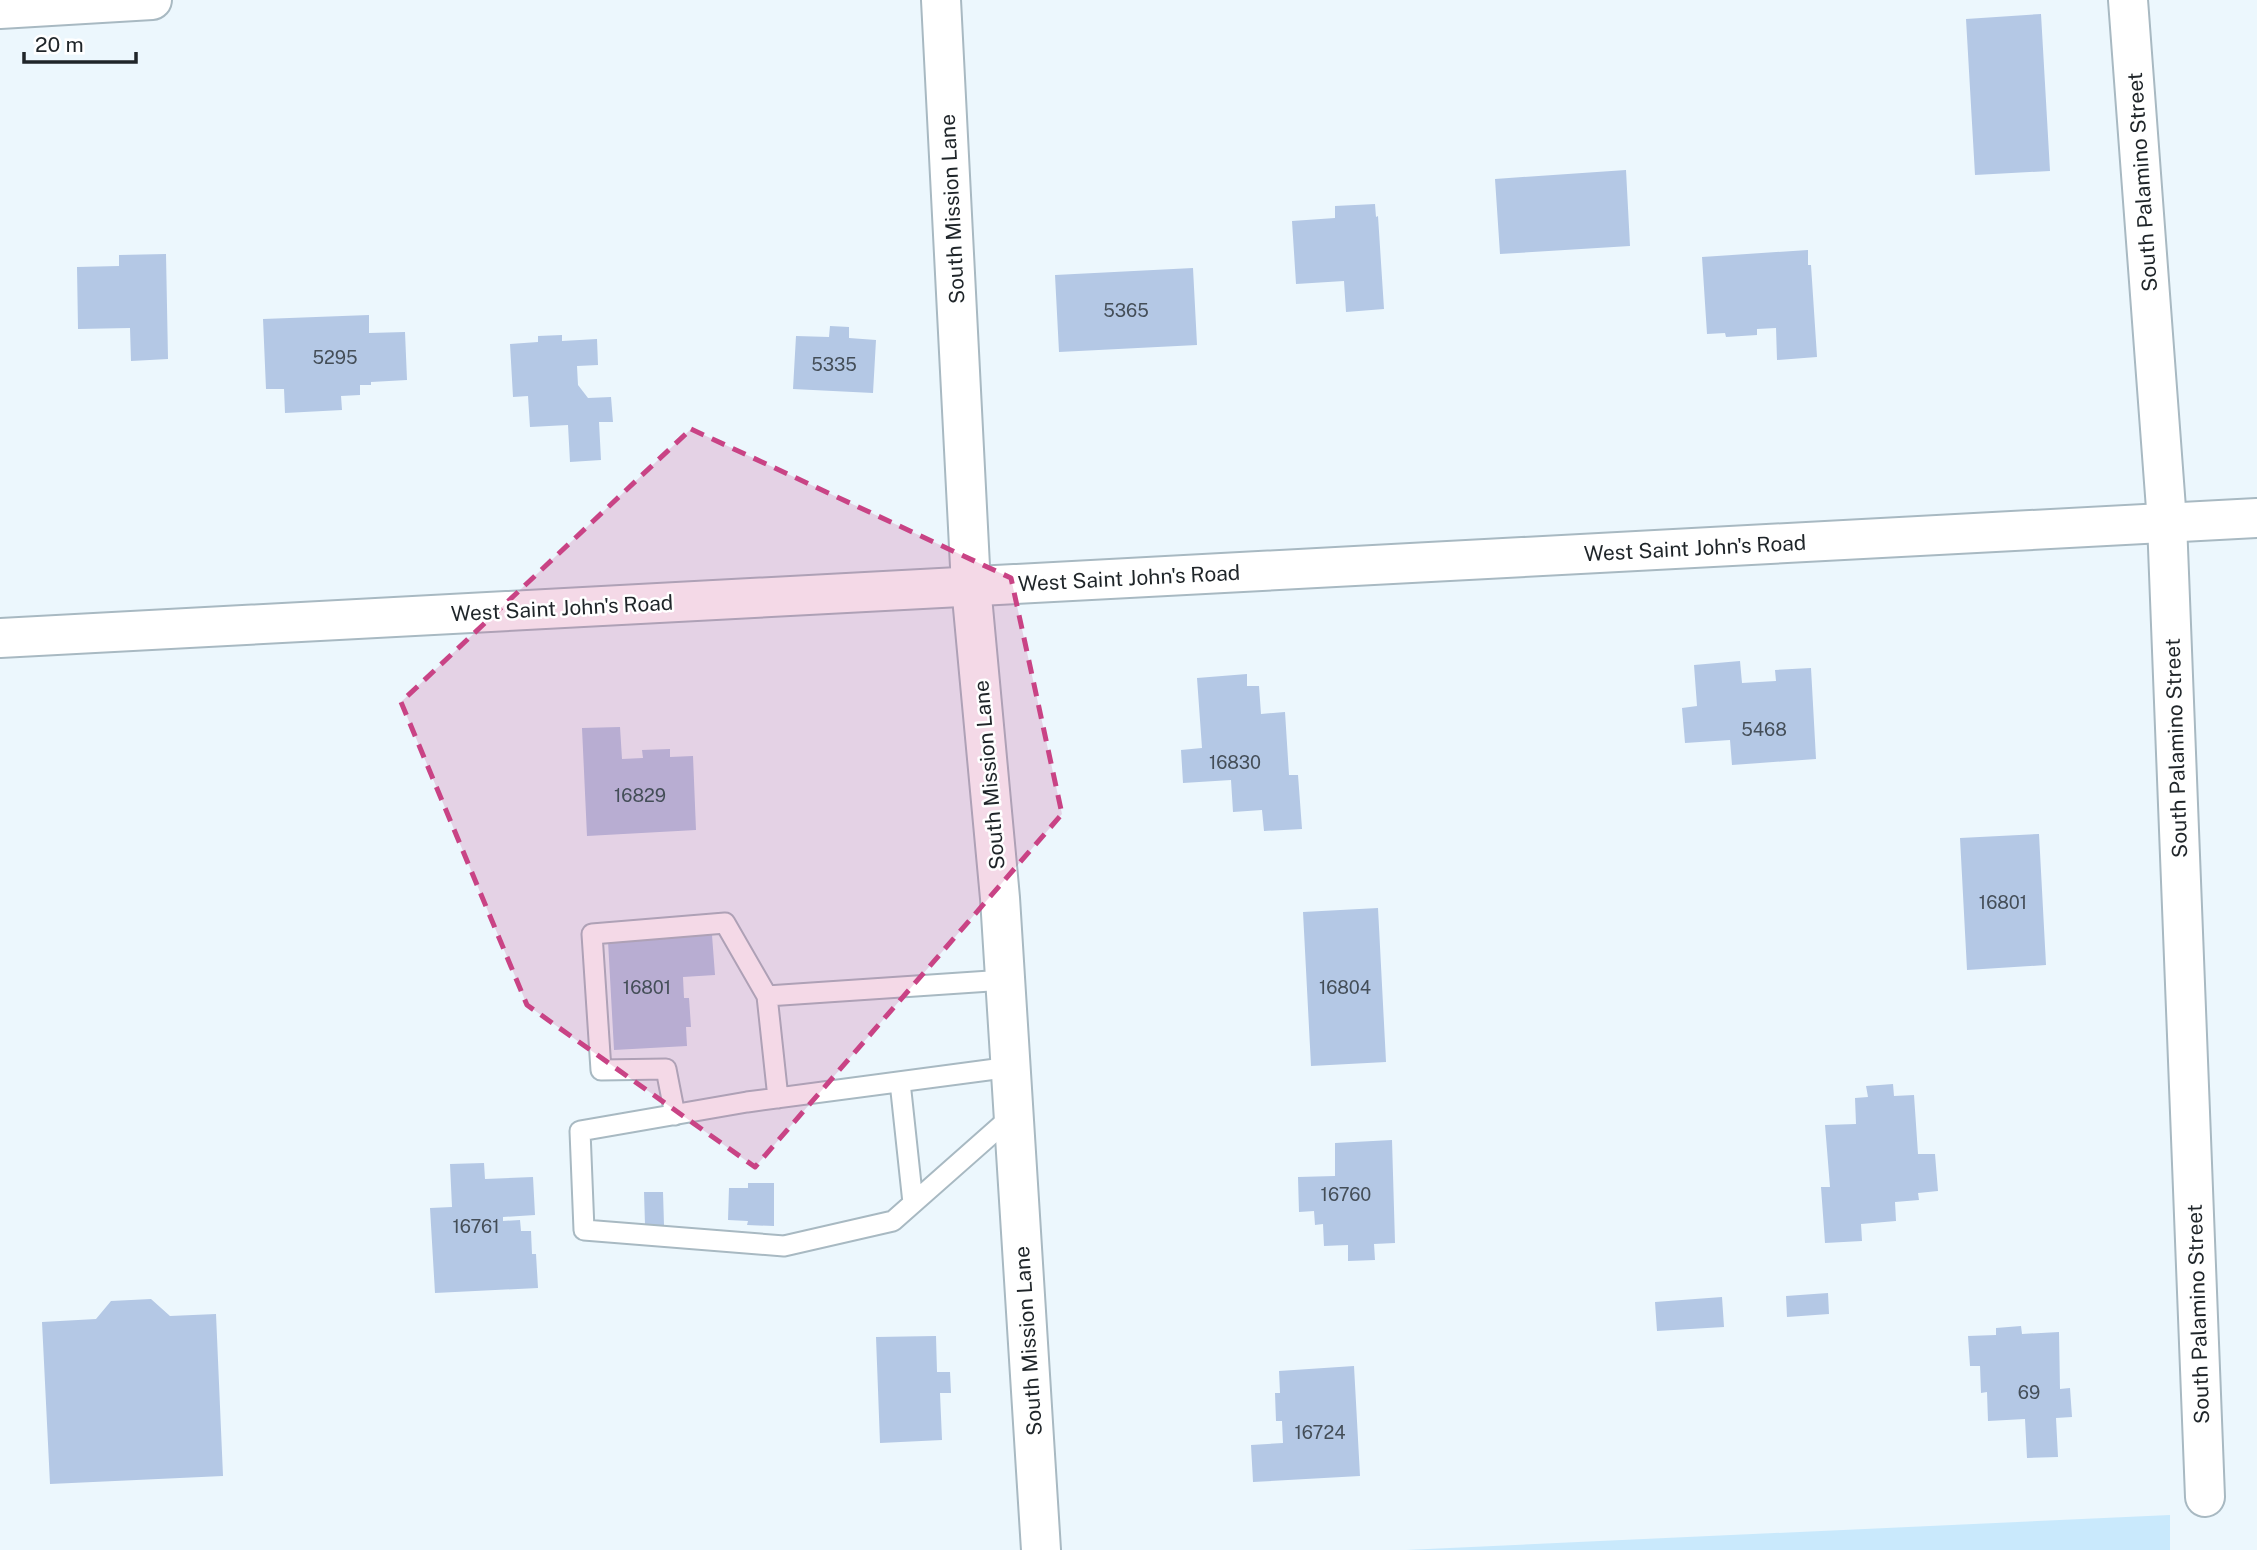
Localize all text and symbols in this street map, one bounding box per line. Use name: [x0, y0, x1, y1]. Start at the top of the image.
scale bar: [24, 21, 136, 65]
text: 20 m: [35, 32, 84, 57]
street label: South Palamino Street: [2122, 71, 2162, 293]
street label: South Mission Lane: [935, 113, 969, 305]
house number: 5365: [1103, 300, 1149, 321]
house number: 5295: [312, 347, 358, 368]
house number: 5335: [811, 354, 857, 375]
street label: West Saint John's Road: [1583, 530, 1807, 566]
street label: West Saint John's Road: [1017, 560, 1241, 596]
street label: West Saint John's Road: [450, 590, 674, 626]
street label: South Palamino Street: [2160, 638, 2192, 858]
street label: South Mission Lane: [968, 679, 1010, 871]
house number: 5468: [1741, 719, 1787, 740]
house number: 16830: [1209, 752, 1261, 773]
house number: 16829: [614, 785, 666, 806]
house number: 16801: [1979, 892, 2027, 913]
house number: 16801: [623, 977, 671, 998]
house number: 16804: [1319, 977, 1371, 998]
house number: 16760: [1321, 1184, 1371, 1205]
street label: South Palamino Street: [2182, 1204, 2214, 1424]
house number: 16761: [452, 1216, 500, 1237]
street label: South Mission Lane: [1009, 1245, 1047, 1437]
house number: 69: [2018, 1382, 2040, 1403]
house number: 16724: [1294, 1422, 1346, 1443]

